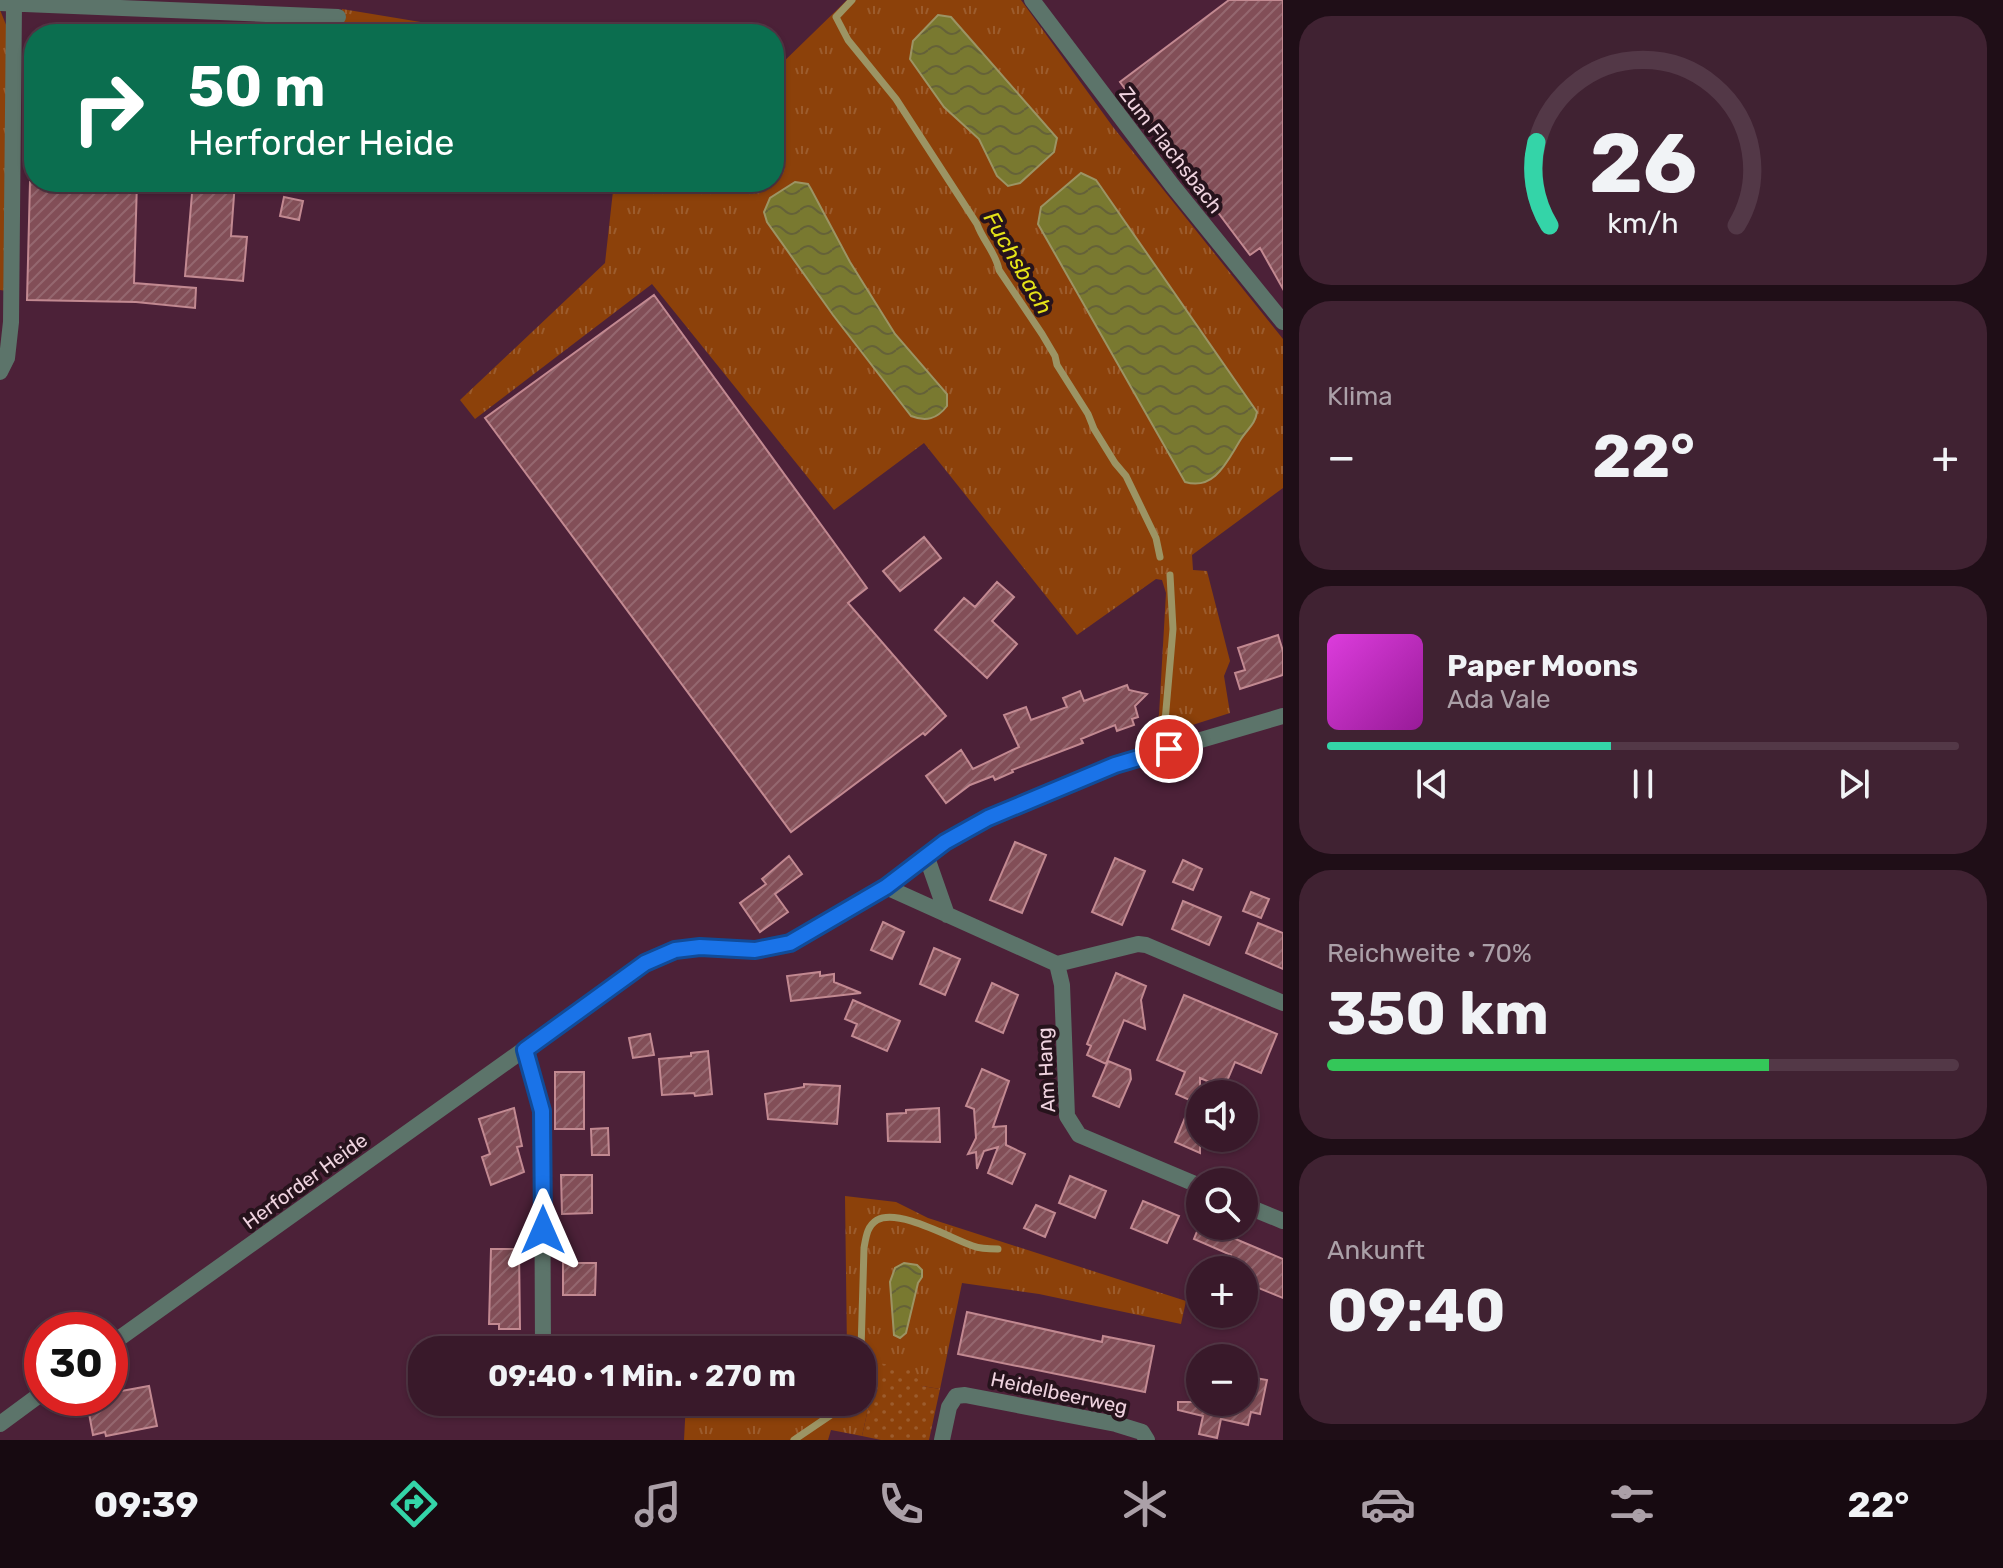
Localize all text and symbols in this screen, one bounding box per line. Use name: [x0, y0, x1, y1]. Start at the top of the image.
text: 50 m: [188, 54, 325, 120]
icon: right: [56, 56, 160, 160]
street label: Zum Flachsbach: [1114, 82, 1228, 218]
text: 26: [1589, 114, 1697, 213]
text: Herforder Heide: [188, 121, 454, 164]
water label: Fuchsbach: [978, 207, 1058, 319]
text: km/h: [1607, 207, 1679, 241]
text: Klima: [1327, 381, 1393, 412]
text: 22°: [1592, 421, 1695, 492]
text: −: [1327, 431, 1356, 483]
text: +: [1932, 431, 1959, 483]
text: Paper Moons: [1447, 648, 1638, 684]
text: Ada Vale: [1447, 684, 1551, 715]
pin: [1135, 715, 1203, 783]
icon: arrive: [1147, 727, 1191, 771]
icon: previous: [1410, 762, 1454, 806]
icon: pause: [1621, 762, 1665, 806]
icon: next: [1832, 762, 1876, 806]
text: Reichweite · 70%: [1327, 938, 1532, 969]
text: 350 km: [1327, 978, 1549, 1049]
street label: Am Hang: [1032, 1027, 1060, 1113]
map controls: [1186, 1080, 1258, 1416]
button: sound: [1186, 1080, 1258, 1152]
street label: Herforder Heide: [238, 1128, 372, 1234]
button: search: [1186, 1168, 1258, 1240]
position arrow: [501, 1188, 585, 1272]
text: Ankunft: [1327, 1235, 1425, 1266]
button: +: [1186, 1256, 1258, 1328]
text: 09:40: [1327, 1275, 1506, 1346]
speed limit sign: 30: [24, 1312, 128, 1416]
button: −: [1186, 1344, 1258, 1416]
text: 09:40 · 1 Min. · 270 m: [488, 1358, 796, 1394]
street label: Heidelbeerweg: [988, 1367, 1130, 1419]
icon: directions: [386, 1476, 442, 1532]
icon: music: [630, 1476, 686, 1532]
icon: phone: [873, 1476, 929, 1532]
icon: climate: [1117, 1476, 1173, 1532]
icon: car: [1360, 1476, 1416, 1532]
icon: filters: [1604, 1476, 1660, 1532]
text: 09:39: [94, 1483, 199, 1526]
text: 22°: [1848, 1483, 1909, 1526]

